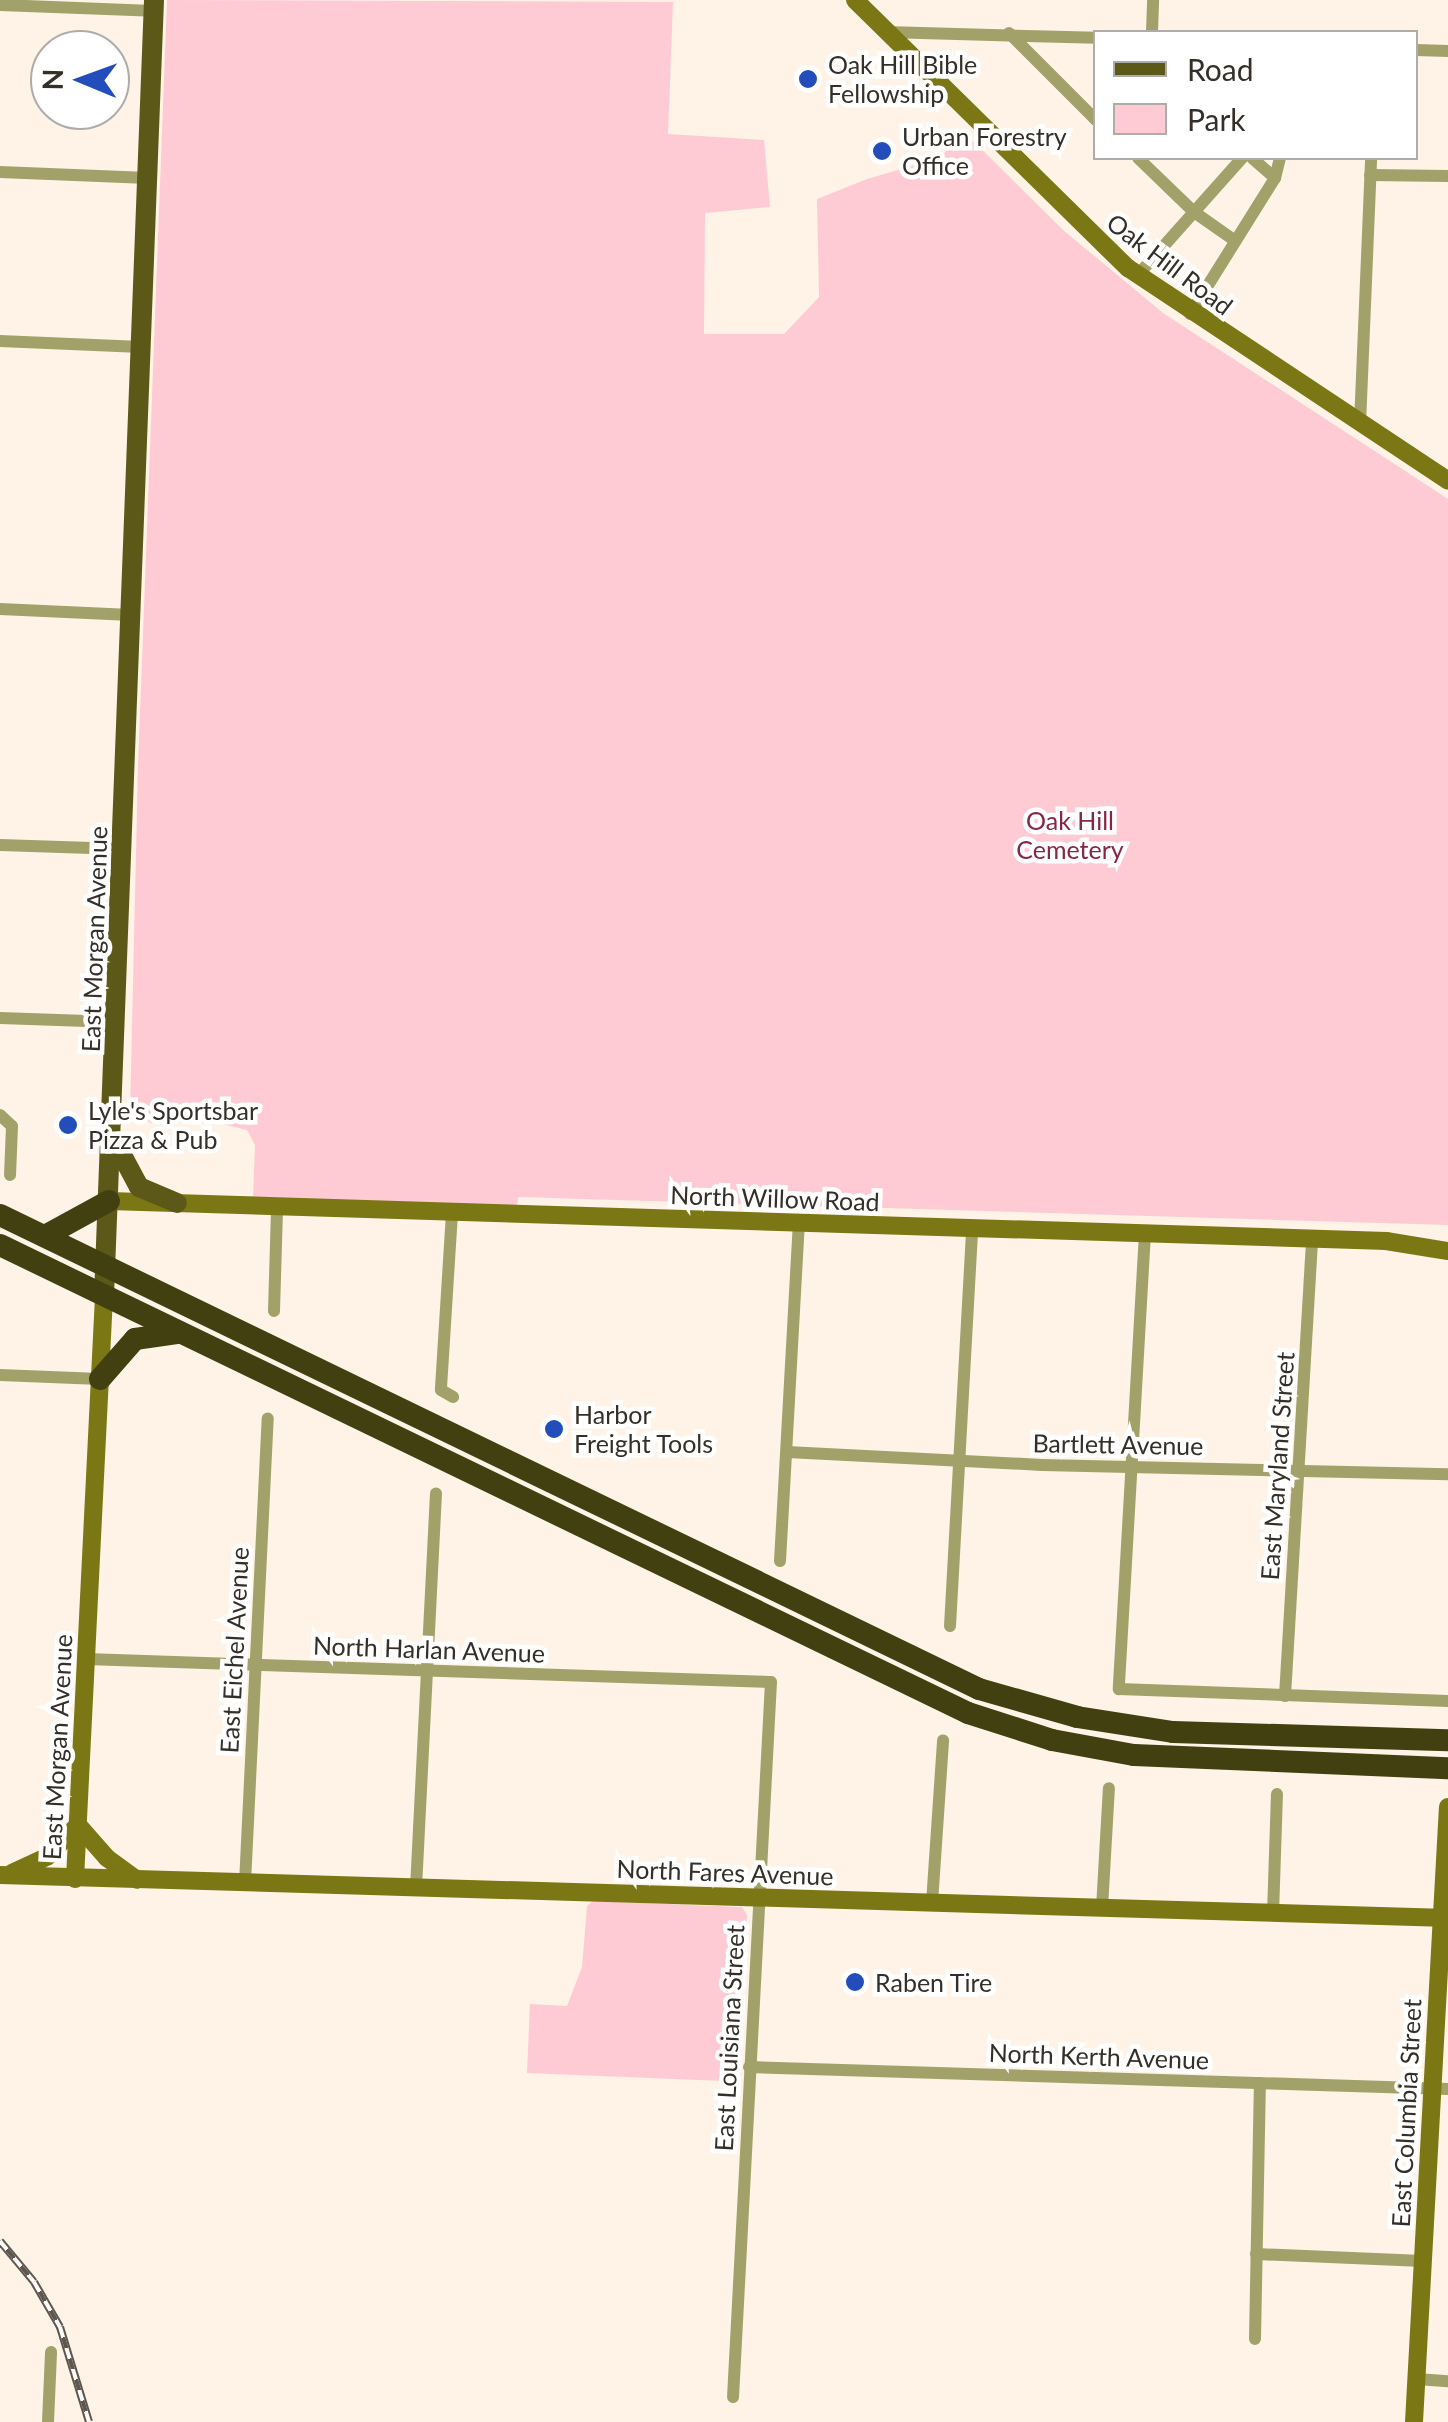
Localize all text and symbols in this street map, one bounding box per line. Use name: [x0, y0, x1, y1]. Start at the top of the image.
north arrow: [30, 30, 130, 130]
legend: [1093, 30, 1418, 160]
place label: Oak Hill Bible Fellowship: [828, 50, 977, 109]
text: Road: [1187, 51, 1254, 87]
text: N: [35, 68, 69, 91]
marker: Oak Hill Bible Fellowship: [797, 68, 819, 90]
text: Park: [1187, 101, 1246, 137]
place label: Urban Forestry Office: [902, 122, 1067, 181]
marker: Urban Forestry Office: [871, 140, 893, 162]
street label: Oak Hill Road: [1101, 207, 1239, 321]
park label: Oak Hill Cemetery: [1016, 806, 1124, 865]
street label: East Morgan Avenue: [75, 825, 113, 1053]
place label: Lyle's Sportsbar Pizza & Pub: [88, 1096, 258, 1155]
marker: Lyle's Sportsbar Pizza & Pub: [57, 1114, 79, 1136]
street label: North Willow Road: [669, 1179, 881, 1217]
street label: East Maryland Street: [1254, 1351, 1300, 1581]
place label: Harbor Freight Tools: [574, 1400, 714, 1459]
marker: Harbor Freight Tools: [543, 1418, 565, 1440]
street label: Bartlett Avenue: [1032, 1428, 1204, 1460]
street label: East Eichel Avenue: [214, 1546, 254, 1754]
street label: North Harlan Avenue: [312, 1630, 546, 1668]
street label: East Morgan Avenue: [36, 1633, 78, 1861]
street label: North Fares Avenue: [616, 1853, 834, 1891]
street label: East Louisiana Street: [708, 1924, 750, 2152]
place label: Raben Tire: [875, 1967, 993, 1997]
marker: Raben Tire: [844, 1971, 866, 1993]
street label: East Columbia Street: [1385, 1998, 1427, 2228]
street label: North Kerth Avenue: [988, 2037, 1210, 2075]

